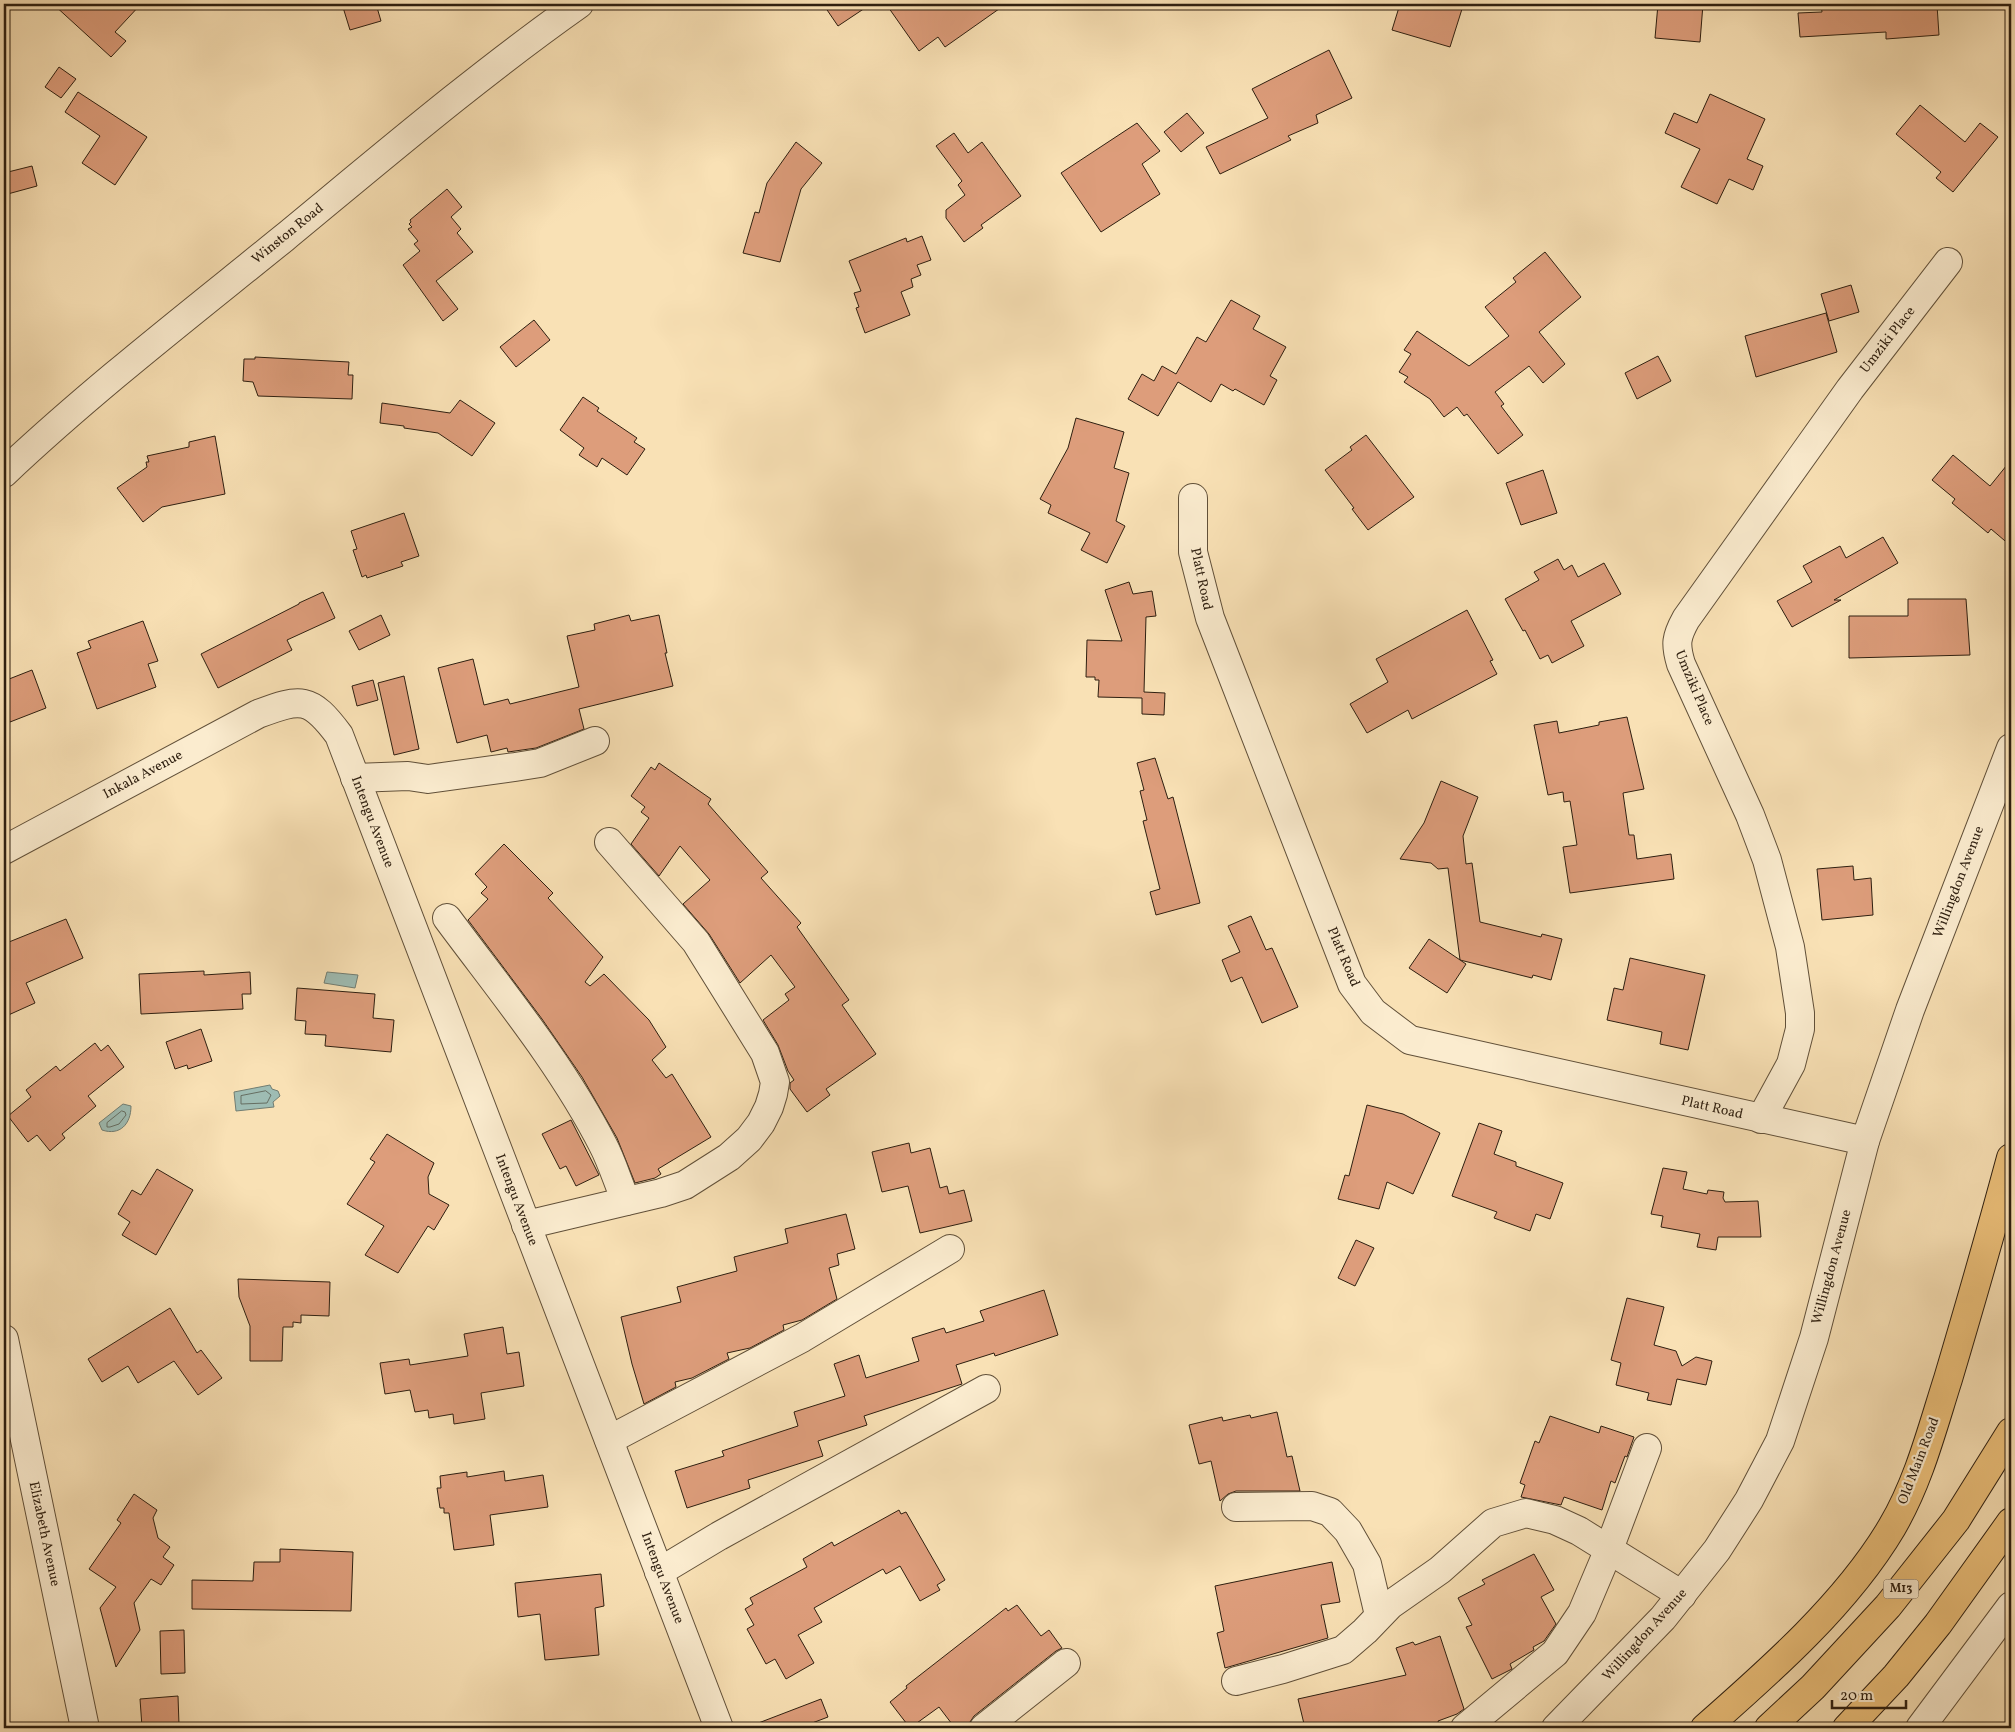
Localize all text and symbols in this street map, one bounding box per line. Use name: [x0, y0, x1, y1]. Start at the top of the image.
street label: Winston Road: [248, 199, 328, 269]
street label: Umziki Place: [1856, 302, 1920, 377]
street label: Platt Road: [1185, 546, 1217, 612]
street label: Umziki Place: [1670, 648, 1718, 729]
street label: Inkala Avenue: [100, 746, 186, 804]
street label: Intengu Avenue: [346, 773, 398, 871]
street label: Willingdon Avenue: [1929, 823, 1989, 941]
street label: Platt Road: [1322, 924, 1364, 990]
street label: Platt Road: [1679, 1092, 1745, 1124]
street label: Intengu Avenue: [490, 1151, 542, 1249]
street label: Willingdon Avenue: [1808, 1207, 1857, 1327]
street label: Old Main Road: [1894, 1415, 1944, 1507]
street label: Elizabeth Avenue: [24, 1480, 64, 1589]
street label: Intengu Avenue: [636, 1529, 688, 1627]
road number: M13: [1884, 1580, 1918, 1598]
street label: Willingdon Avenue: [1598, 1584, 1692, 1685]
scale bar: [1832, 1677, 1906, 1709]
text: 20 m: [1840, 1686, 1873, 1707]

